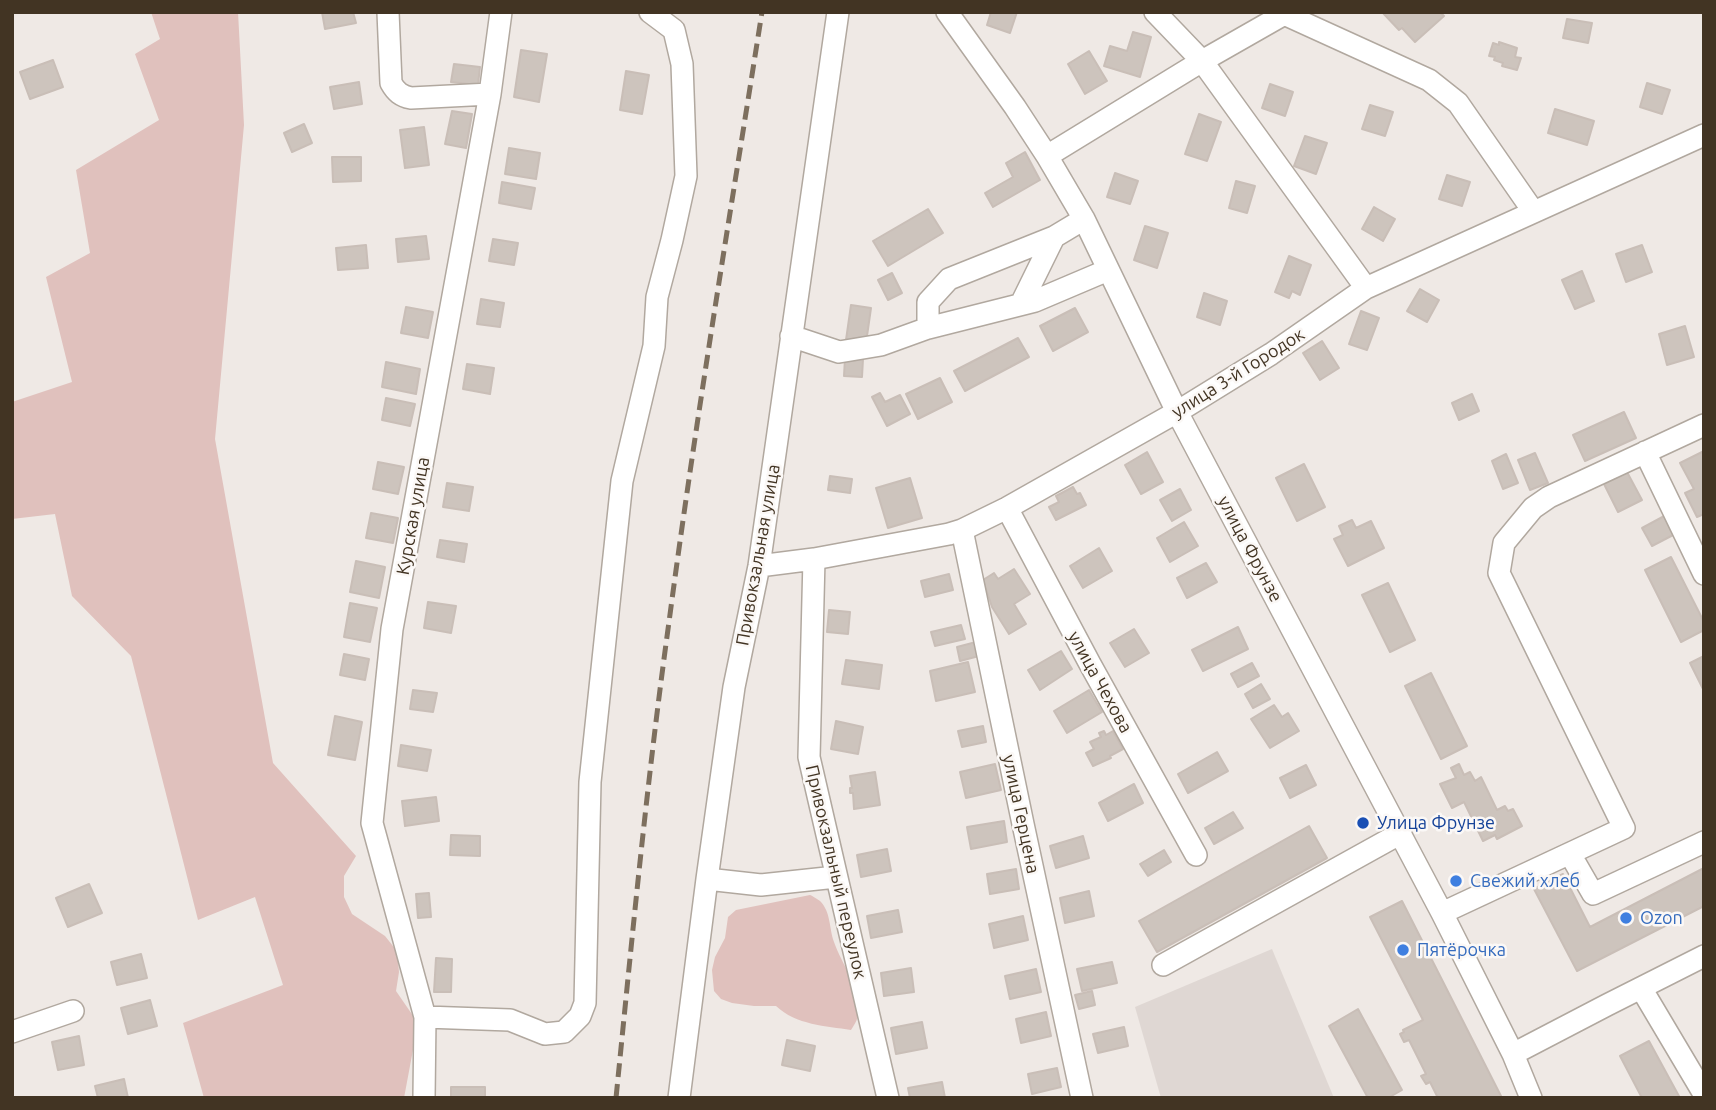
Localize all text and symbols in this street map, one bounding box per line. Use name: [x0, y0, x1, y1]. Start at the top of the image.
street label: улица 3-й Городок: [1168, 323, 1308, 423]
street label: Курская улица: [392, 455, 434, 577]
street label: Привокзальная улица: [731, 463, 785, 647]
street label: улица Фрунзе: [1213, 492, 1287, 606]
street label: улица Чехова: [1063, 627, 1137, 737]
street label: улица Герцена: [998, 752, 1044, 876]
street label: Привокзальный переулок: [801, 763, 871, 981]
place label: Улица Фрунзе: [1377, 812, 1495, 834]
marker: Улица Фрунзе: [1355, 815, 1371, 831]
place label: Свежий хлеб: [1470, 870, 1580, 892]
marker: Свежий хлеб: [1448, 873, 1464, 889]
place label: Ozon: [1640, 907, 1683, 929]
marker: Ozon: [1618, 910, 1634, 926]
place label: Пятёрочка: [1417, 939, 1506, 961]
marker: Пятёрочка: [1395, 942, 1411, 958]

